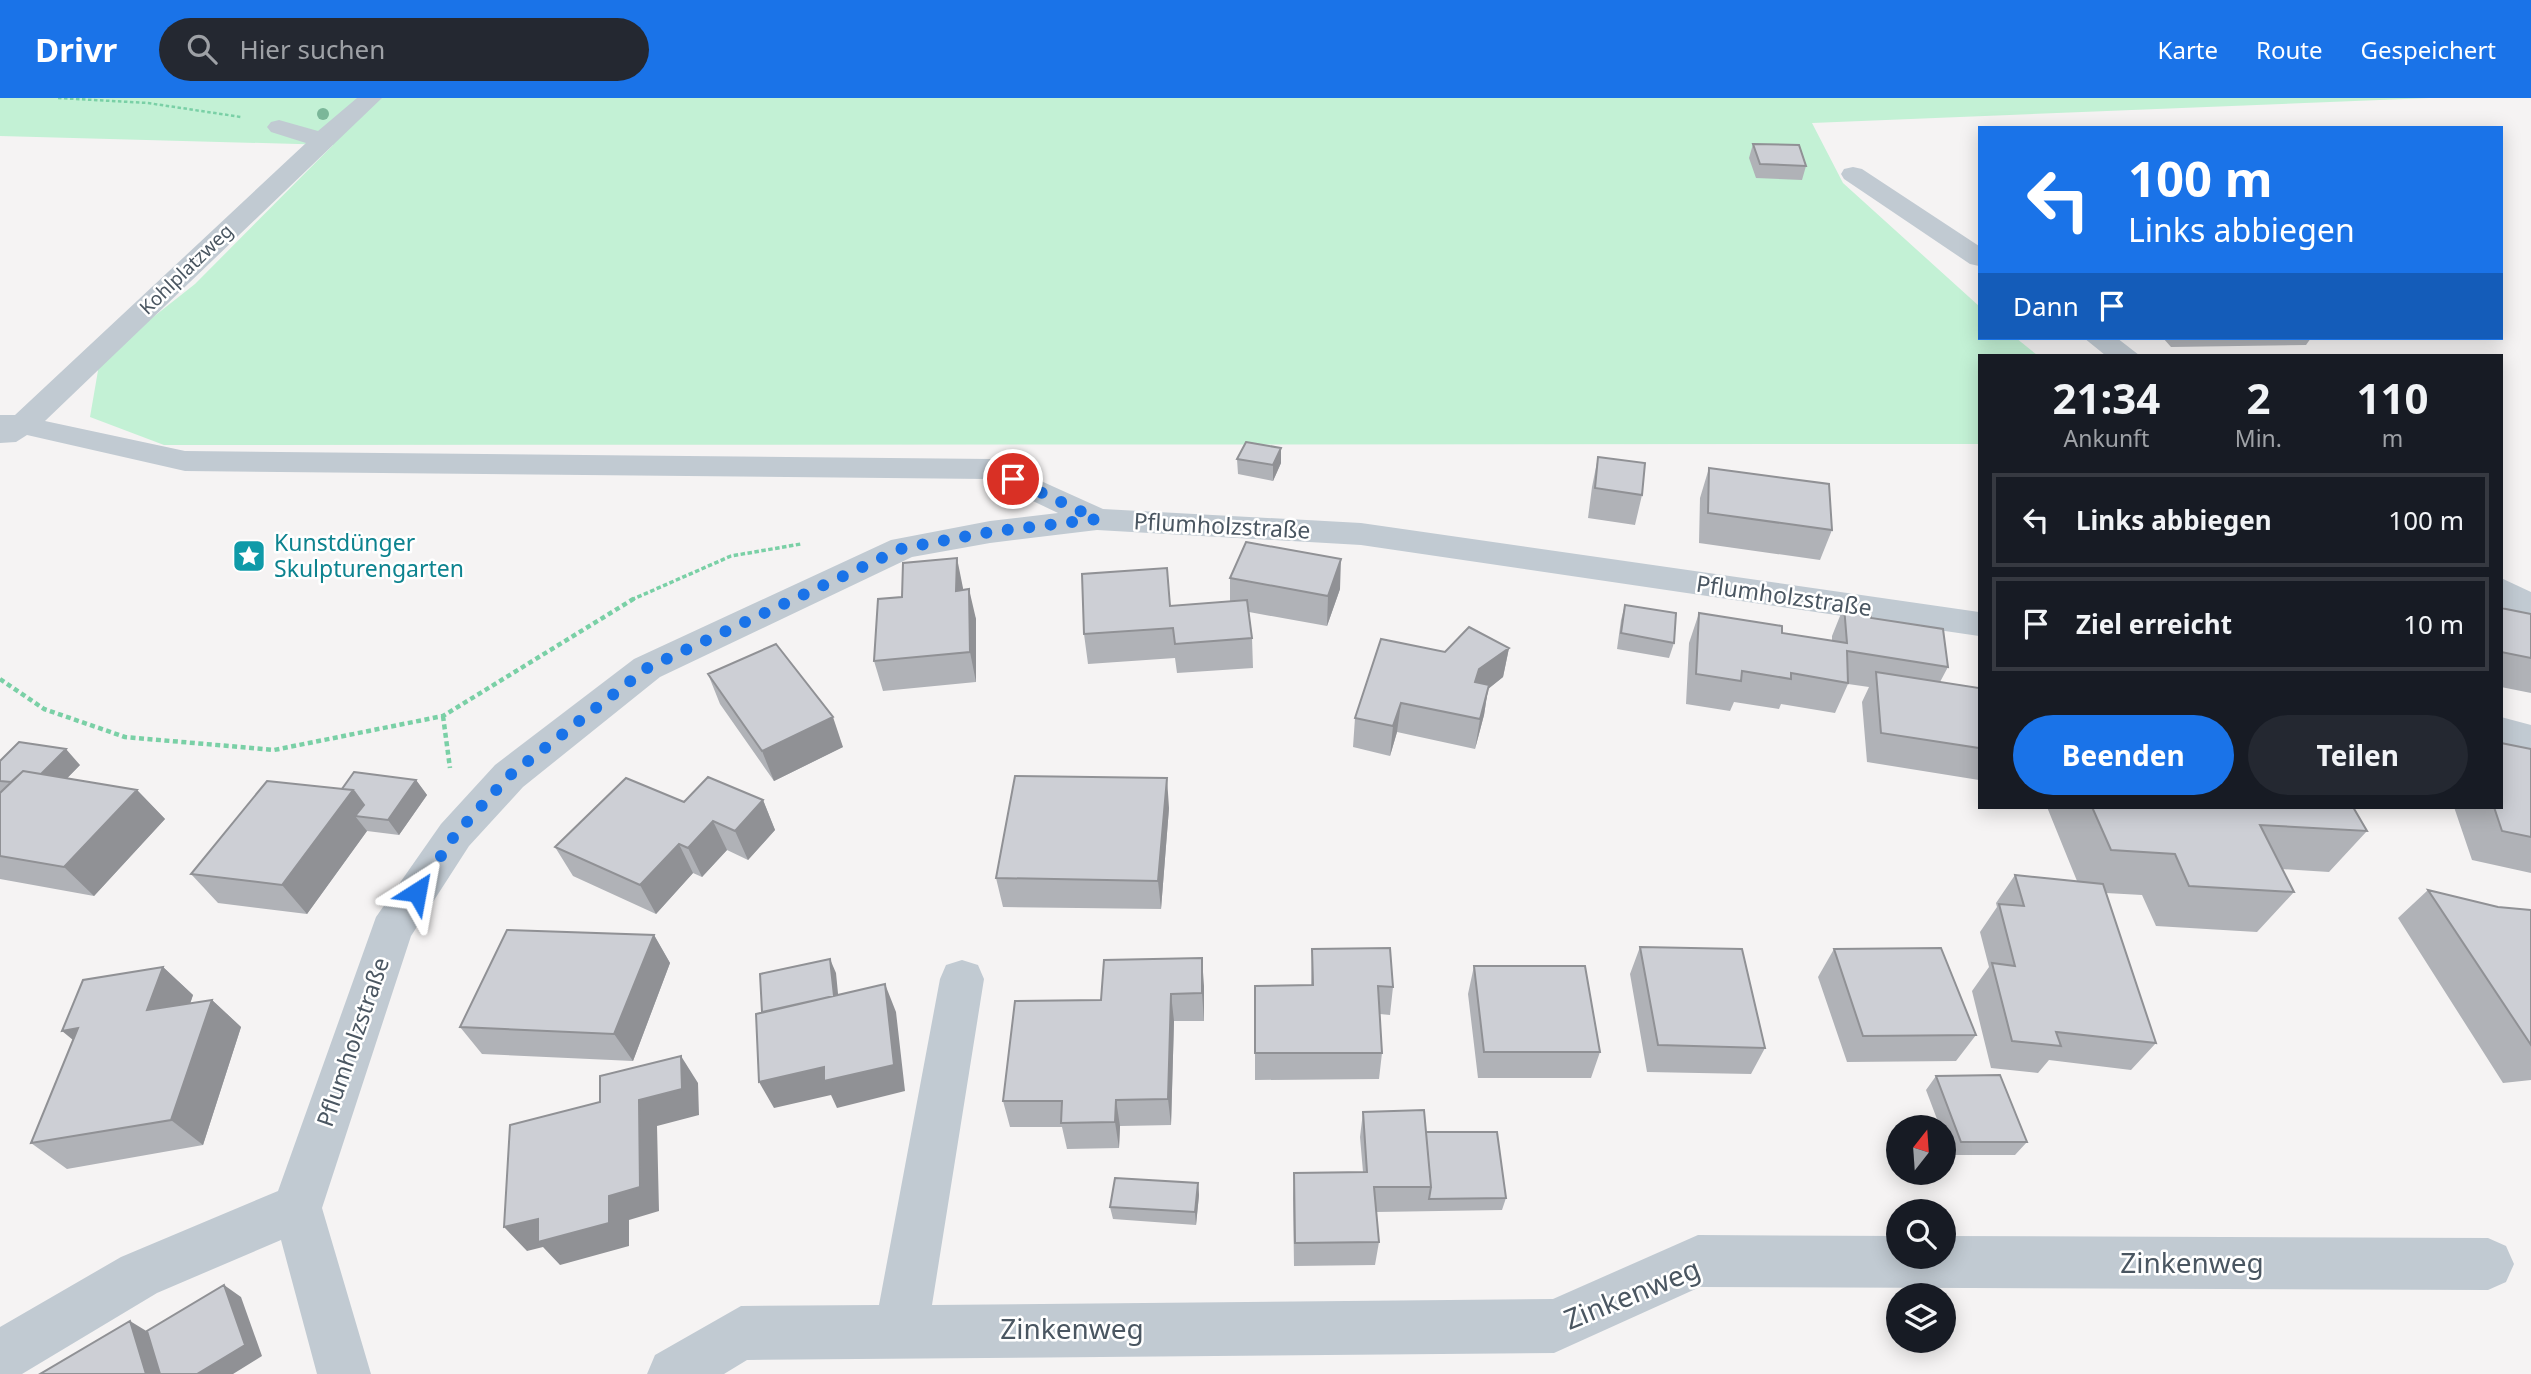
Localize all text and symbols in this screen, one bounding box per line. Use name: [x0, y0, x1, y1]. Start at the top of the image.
search box: [159, 18, 649, 81]
text: Drivr: [35, 27, 117, 72]
icon: search: [183, 30, 221, 68]
text: Hier suchen: [239, 31, 385, 67]
text: Karte: [2158, 33, 2218, 66]
text: Route: [2256, 33, 2323, 66]
text: Gespeichert: [2361, 33, 2496, 66]
text: 100 m: [2128, 145, 2273, 211]
icon: left: [2013, 154, 2104, 245]
text: Links abbiegen: [2128, 208, 2355, 251]
street label: Kohlplatzweg: [134, 218, 238, 320]
icon: arrive: [2093, 287, 2131, 325]
text: Dann: [2013, 288, 2079, 324]
text: 21:34: [2052, 369, 2160, 426]
text: 2: [2246, 369, 2270, 426]
text: 110: [2356, 369, 2429, 426]
text: Ankunft: [2063, 422, 2149, 454]
text: Min.: [2235, 422, 2282, 454]
text: m: [2382, 422, 2403, 454]
pin: [983, 449, 1043, 509]
icon: arrive: [994, 460, 1032, 498]
icon: left: [2017, 501, 2055, 539]
text: Links abbiegen: [2076, 502, 2272, 538]
text: 100 m: [2388, 502, 2464, 538]
street label: Pflumholzstraße: [1133, 504, 1311, 546]
place label: Kunstdünger Skulpturengarten: [274, 526, 464, 584]
place icon: Kunstdünger Skulpturengarten: [230, 537, 268, 575]
street label: Pflumholzstraße: [1694, 567, 1874, 623]
icon: arrive: [2017, 605, 2055, 643]
text: Ziel erreicht: [2076, 606, 2232, 642]
text: 10 m: [2403, 606, 2464, 642]
button: Beenden: [2013, 715, 2234, 795]
button: Teilen: [2248, 715, 2468, 795]
position arrow: [380, 855, 454, 929]
street label: Pflumholzstraße: [308, 953, 396, 1131]
north arrow: [1886, 1115, 1956, 1185]
map controls: [1886, 1115, 1956, 1353]
button: search: [1886, 1199, 1956, 1269]
street label: Zinkenweg: [2120, 1243, 2264, 1281]
street label: Zinkenweg: [1558, 1249, 1705, 1338]
button: layers: [1886, 1283, 1956, 1353]
street label: Zinkenweg: [1000, 1309, 1144, 1347]

